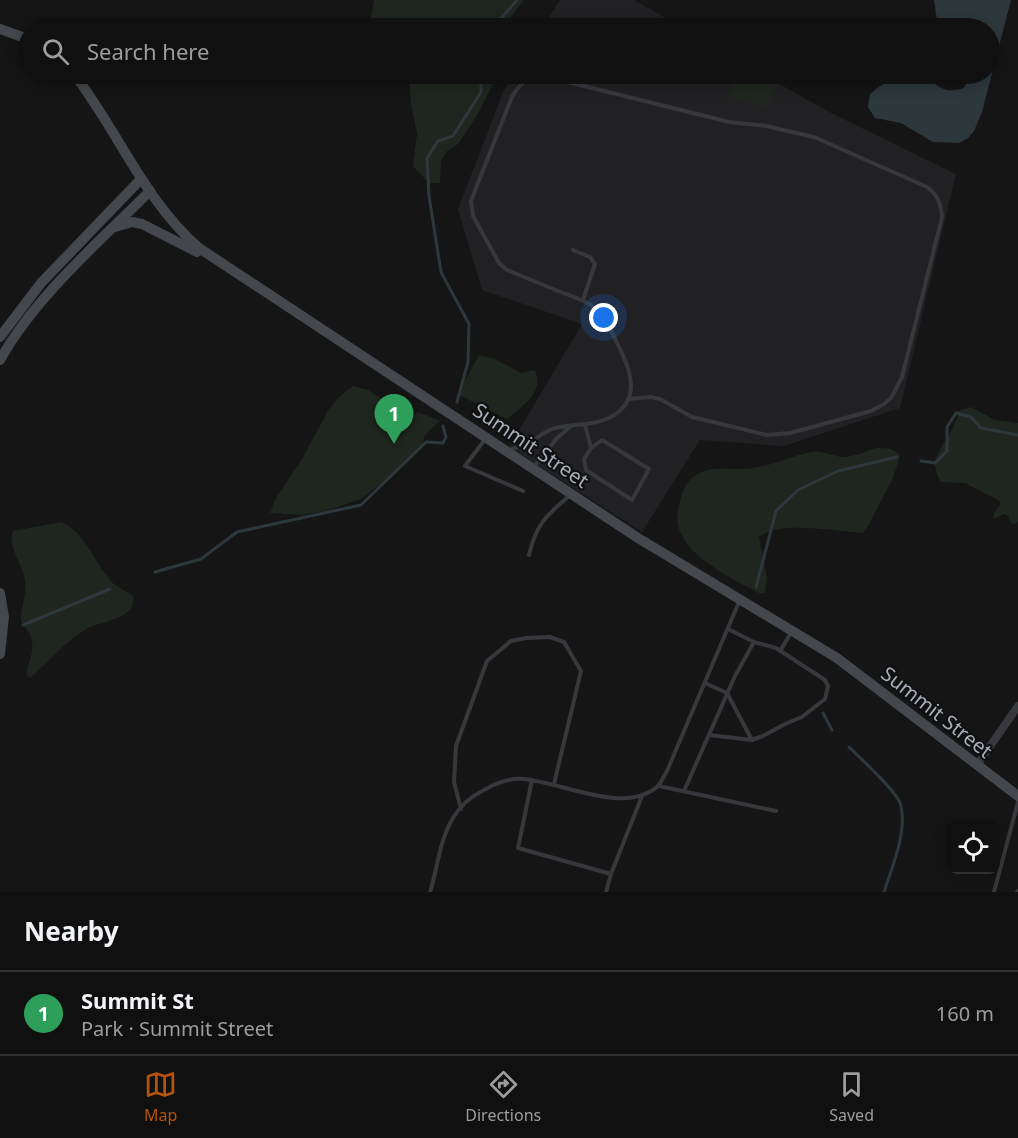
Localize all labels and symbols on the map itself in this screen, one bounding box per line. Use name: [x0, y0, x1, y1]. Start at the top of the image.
your location: [589, 303, 618, 332]
pin: 1: [374, 394, 414, 444]
street label: Summit Street: [468, 396, 594, 494]
street label: Summit Street: [876, 660, 998, 764]

